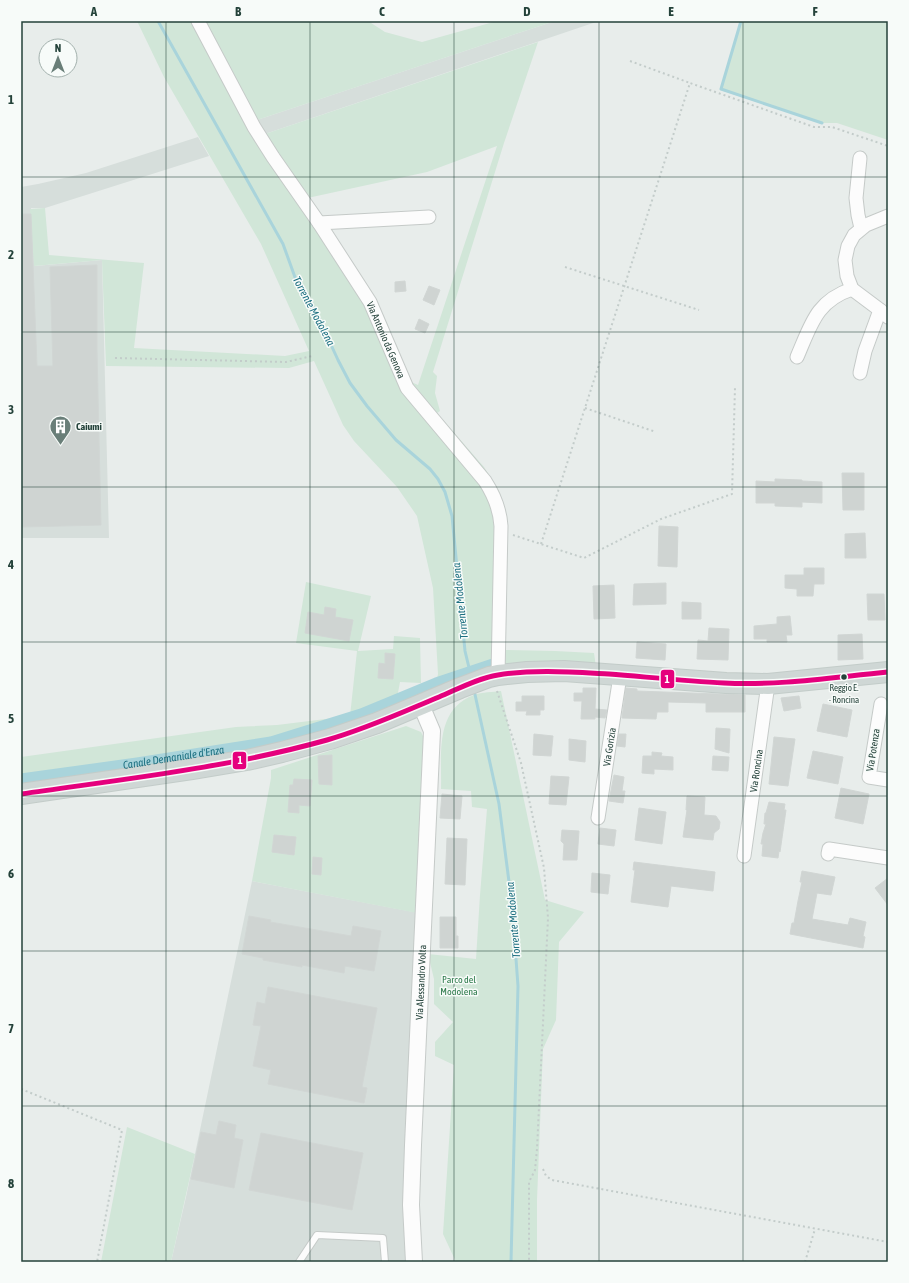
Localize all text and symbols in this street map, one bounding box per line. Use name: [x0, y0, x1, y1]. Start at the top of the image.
text: A: [90, 4, 98, 19]
text: B: [235, 4, 242, 19]
text: C: [379, 4, 385, 19]
text: D: [523, 4, 531, 19]
text: E: [668, 4, 674, 19]
text: F: [812, 4, 818, 19]
north arrow: [38, 38, 78, 78]
text: N: [55, 42, 61, 54]
text: 1: [8, 92, 14, 107]
text: 2: [8, 247, 14, 262]
water label: Torrente Modolena: [291, 274, 337, 348]
street label: Via Antonio da Genova: [365, 300, 408, 380]
text: 3: [8, 402, 14, 417]
building icon: Caiumi: [47, 413, 73, 446]
place label: Caiumi: [76, 421, 102, 432]
text: 4: [7, 557, 14, 572]
water label: Torrente Modolena: [450, 562, 470, 640]
line badge: 1: [660, 669, 675, 689]
marker: Reggio E. - Roncina: [839, 672, 849, 682]
text: 1: [664, 673, 670, 685]
place label: Reggio E. - Roncina: [829, 683, 859, 705]
text: 5: [8, 711, 14, 726]
street label: Via Gorizia: [601, 726, 618, 767]
street label: Via Potenza: [864, 727, 882, 772]
water label: Canale Demaniale d'Enza: [122, 743, 225, 771]
street label: Via Roncina: [747, 748, 764, 793]
line badge: 1: [232, 751, 247, 770]
text: 1: [237, 754, 243, 766]
text: 6: [8, 866, 14, 881]
water label: Torrente Modolena: [504, 881, 522, 959]
street label: Via Alessandro Volta: [413, 944, 428, 1020]
park label: Parco del Modolena: [440, 974, 478, 997]
text: 7: [8, 1021, 14, 1036]
text: 8: [8, 1176, 14, 1191]

